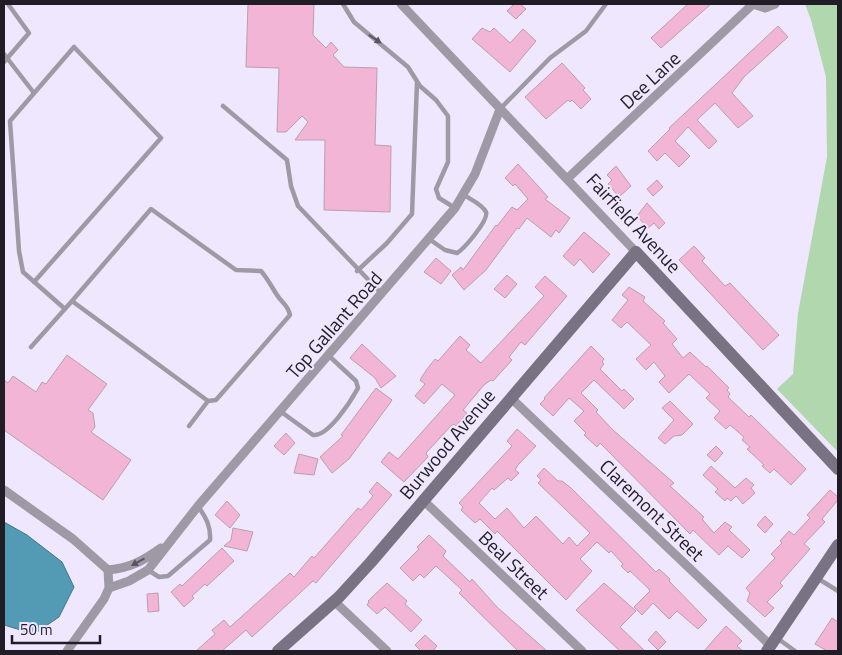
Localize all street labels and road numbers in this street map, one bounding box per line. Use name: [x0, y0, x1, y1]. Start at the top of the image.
street label: Dee Lane: [613, 44, 687, 115]
street label: Fairfield Avenue: [580, 166, 689, 279]
street label: Top Gallant Road: [279, 265, 389, 385]
street label: Burwood Avenue: [392, 382, 502, 505]
street label: Claremont Street: [593, 452, 712, 568]
street label: Beal Street: [472, 524, 556, 606]

